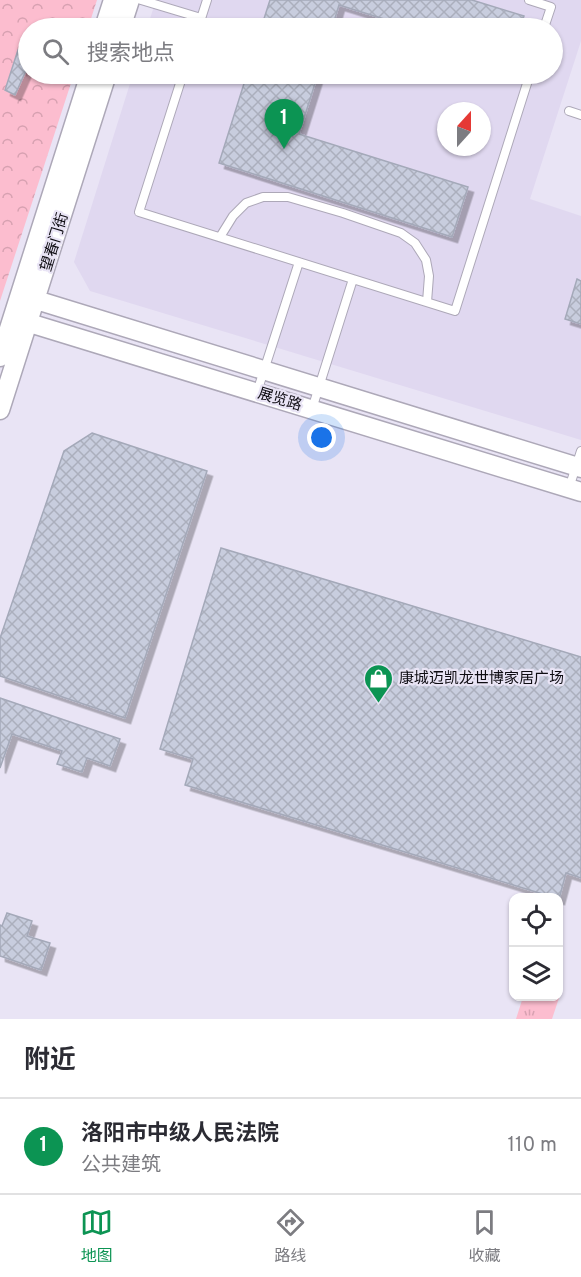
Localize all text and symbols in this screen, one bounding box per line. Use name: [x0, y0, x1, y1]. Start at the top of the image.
search box: [18, 18, 563, 84]
icon: search: [39, 35, 72, 68]
text: 搜索地点: [87, 41, 175, 68]
pin: 1: [264, 100, 304, 149]
north arrow: [437, 102, 491, 156]
street label: 望春门街: [38, 211, 73, 274]
street label: 展览路: [255, 384, 304, 416]
your location: [307, 423, 336, 452]
shop icon: 康城迈凯龙世博家居广场: [362, 662, 394, 704]
place label: 康城迈凯龙世博家居广场: [399, 669, 564, 689]
map controls: [509, 893, 563, 1001]
button: locate: [509, 893, 563, 947]
button: layers: [509, 947, 563, 1001]
text: 附近: [24, 1045, 76, 1078]
text: 洛阳市中级人民法院: [81, 1121, 279, 1148]
text: 1: [40, 1133, 48, 1159]
text: 110 m: [508, 1133, 557, 1159]
text: 公共建筑: [81, 1153, 161, 1179]
tab: 地图: [80, 1206, 113, 1267]
tab: 路线: [274, 1206, 307, 1267]
tab: 收藏: [468, 1206, 501, 1267]

